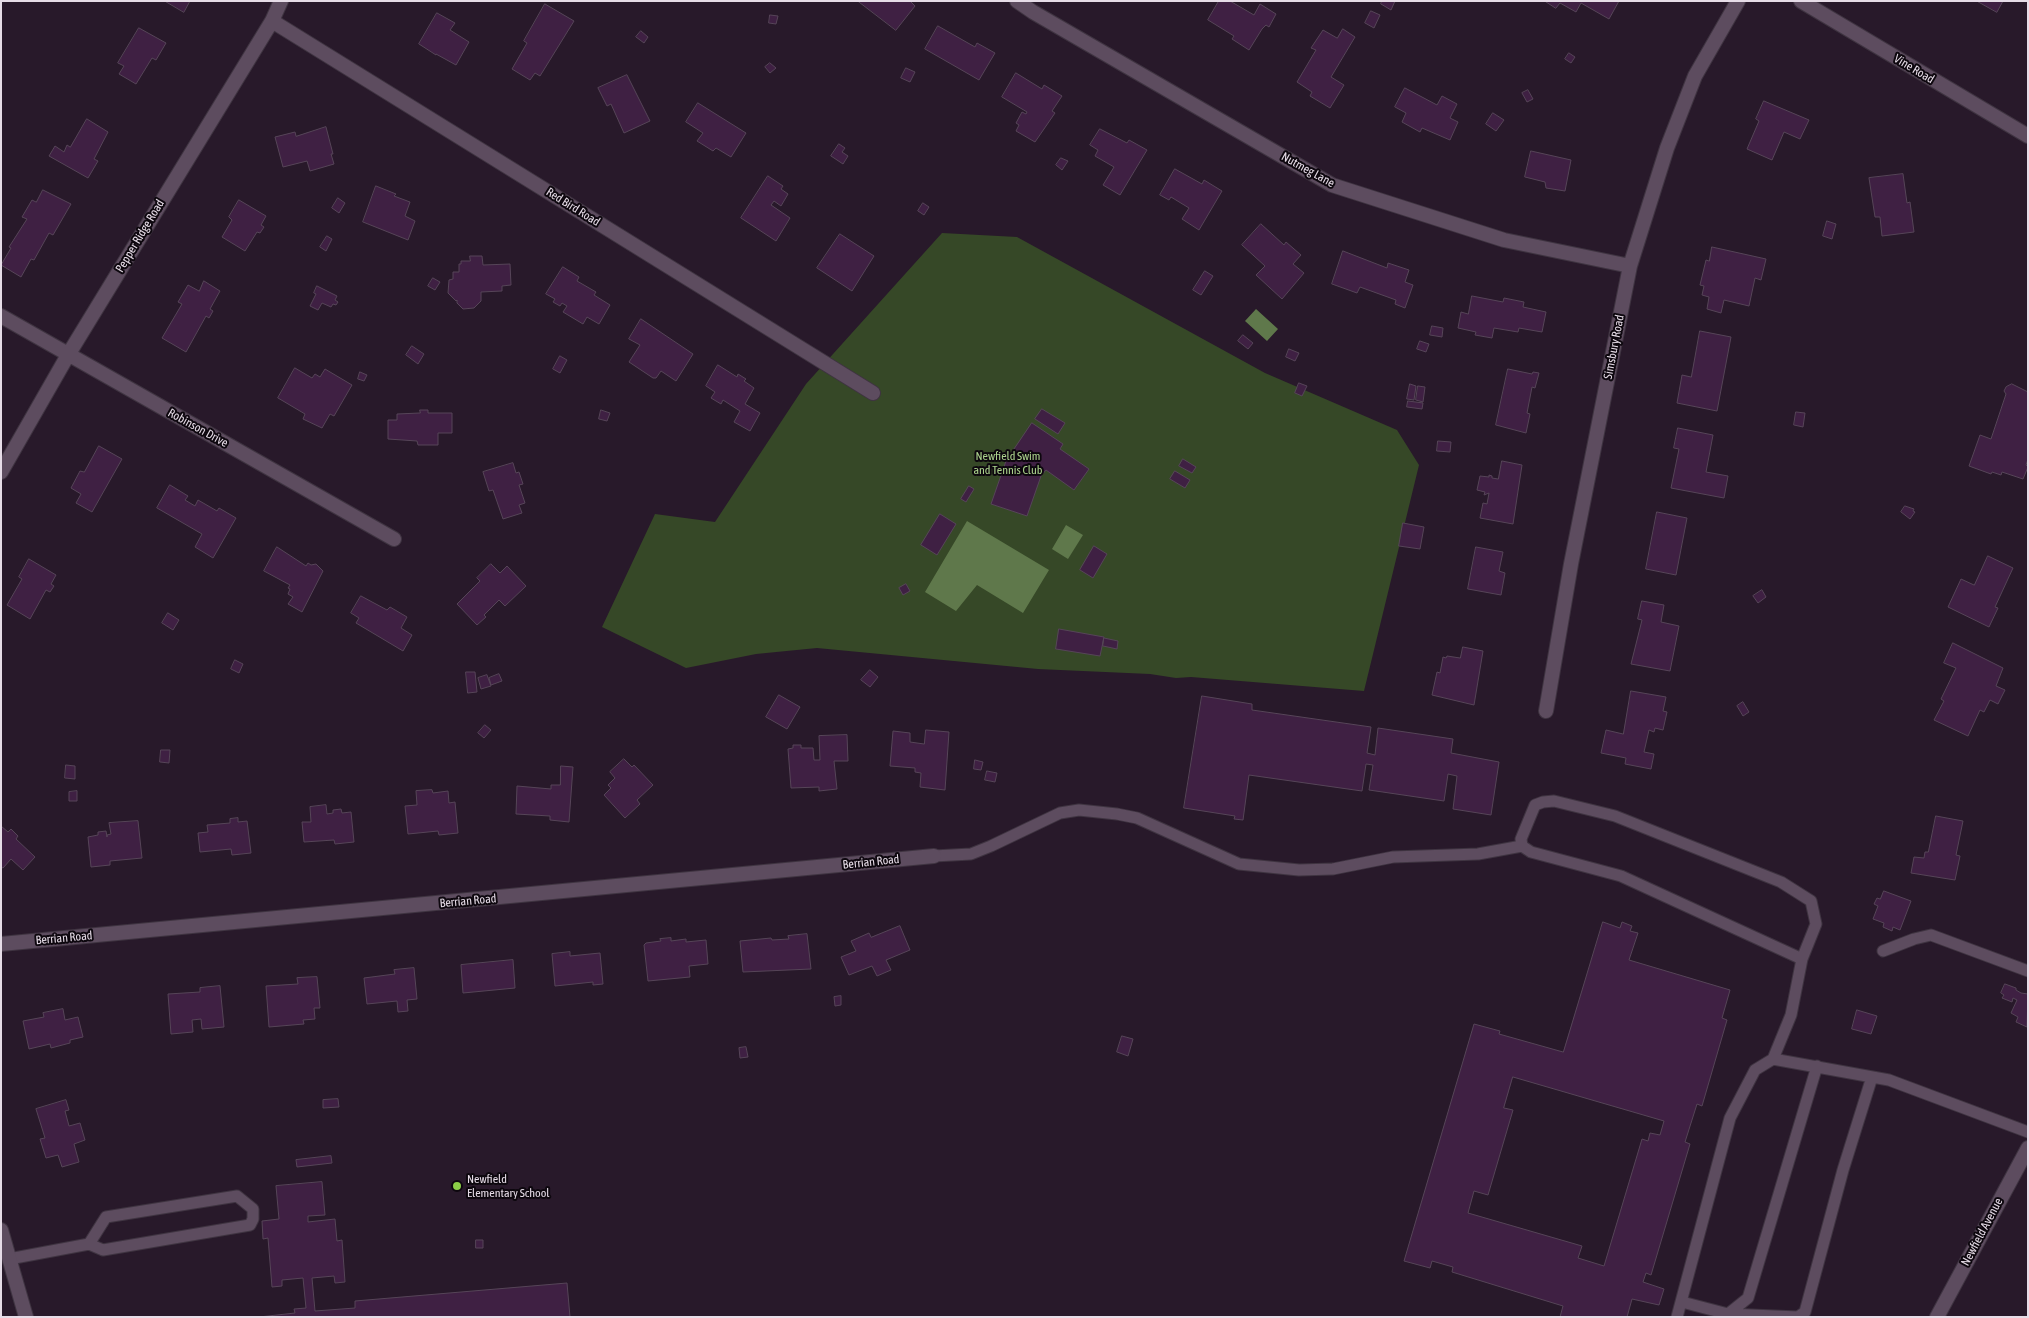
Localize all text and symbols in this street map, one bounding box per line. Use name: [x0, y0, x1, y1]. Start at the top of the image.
street label: Vine Road: [1891, 51, 1937, 87]
street label: Nutmeg Lane: [1279, 149, 1337, 191]
street label: Red Bird Road: [543, 185, 603, 229]
street label: Pepper Ridge Road: [113, 197, 167, 275]
street label: Simsbury Road: [1601, 314, 1627, 380]
street label: Robinson Drive: [165, 406, 231, 450]
park label: Newfield Swim and Tennis Club: [973, 449, 1043, 477]
street label: Berrian Road: [842, 852, 900, 872]
street label: Berrian Road: [439, 891, 497, 911]
street label: Berrian Road: [35, 928, 93, 948]
place label: Newfield Elementary School: [467, 1172, 549, 1200]
marker: Newfield Elementary School: [451, 1180, 463, 1192]
street label: Newfield Avenue: [1958, 1196, 2006, 1268]

